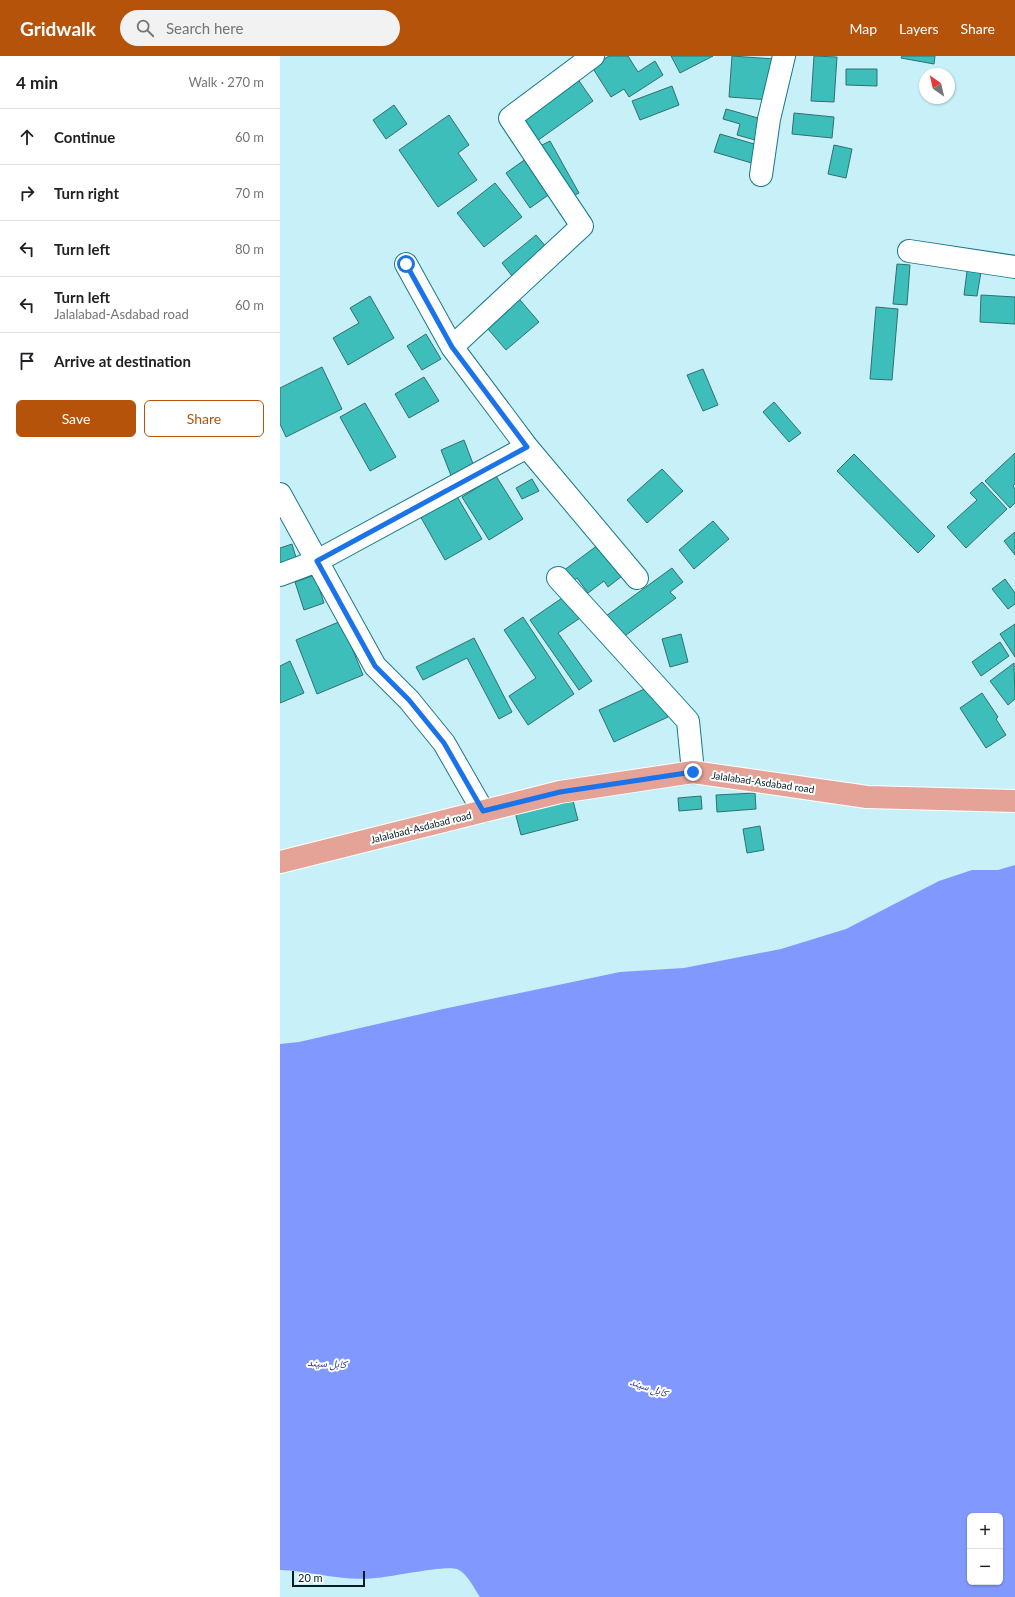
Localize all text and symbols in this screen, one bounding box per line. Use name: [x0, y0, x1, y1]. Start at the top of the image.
search box: [120, 10, 400, 46]
text: Gridwalk: [20, 17, 96, 40]
icon: search: [134, 17, 156, 39]
text: Search here: [166, 19, 243, 37]
text: Map: [849, 20, 877, 37]
text: Layers: [899, 20, 939, 37]
text: Share: [961, 20, 995, 37]
north arrow: [919, 68, 955, 104]
text: 4 min: [16, 72, 58, 93]
text: Walk · 270 m: [188, 74, 264, 90]
icon: ahead: [16, 126, 38, 148]
text: Continue: [54, 128, 115, 146]
text: 60 m: [235, 129, 264, 145]
icon: right: [16, 182, 38, 204]
text: Turn right: [54, 184, 119, 202]
text: 70 m: [235, 185, 264, 201]
icon: left: [16, 238, 38, 260]
text: Turn left: [54, 240, 110, 258]
text: 80 m: [235, 241, 264, 257]
route start: [397, 255, 415, 273]
text: Turn left: [54, 288, 110, 306]
icon: left: [16, 294, 38, 316]
text: 60 m: [235, 297, 264, 313]
text: Jalalabad-Asdabad road: [54, 306, 189, 322]
icon: arrive: [16, 350, 38, 372]
text: Arrive at destination: [54, 352, 191, 370]
button: Save: [16, 400, 136, 437]
button: Share: [144, 400, 264, 437]
route end: [684, 763, 702, 781]
street label: Jalalabad-Asdabad road: [711, 769, 815, 795]
street label: Jalalabad-Asdabad road: [369, 809, 473, 845]
water label: کابل سيند: [307, 1355, 349, 1371]
water label: کابل سيند: [628, 1374, 672, 1401]
map controls: [967, 1513, 1003, 1585]
button: +: [967, 1513, 1003, 1549]
button: −: [967, 1549, 1003, 1585]
scale bar: [292, 1569, 365, 1588]
text: 20 m: [298, 1571, 323, 1584]

